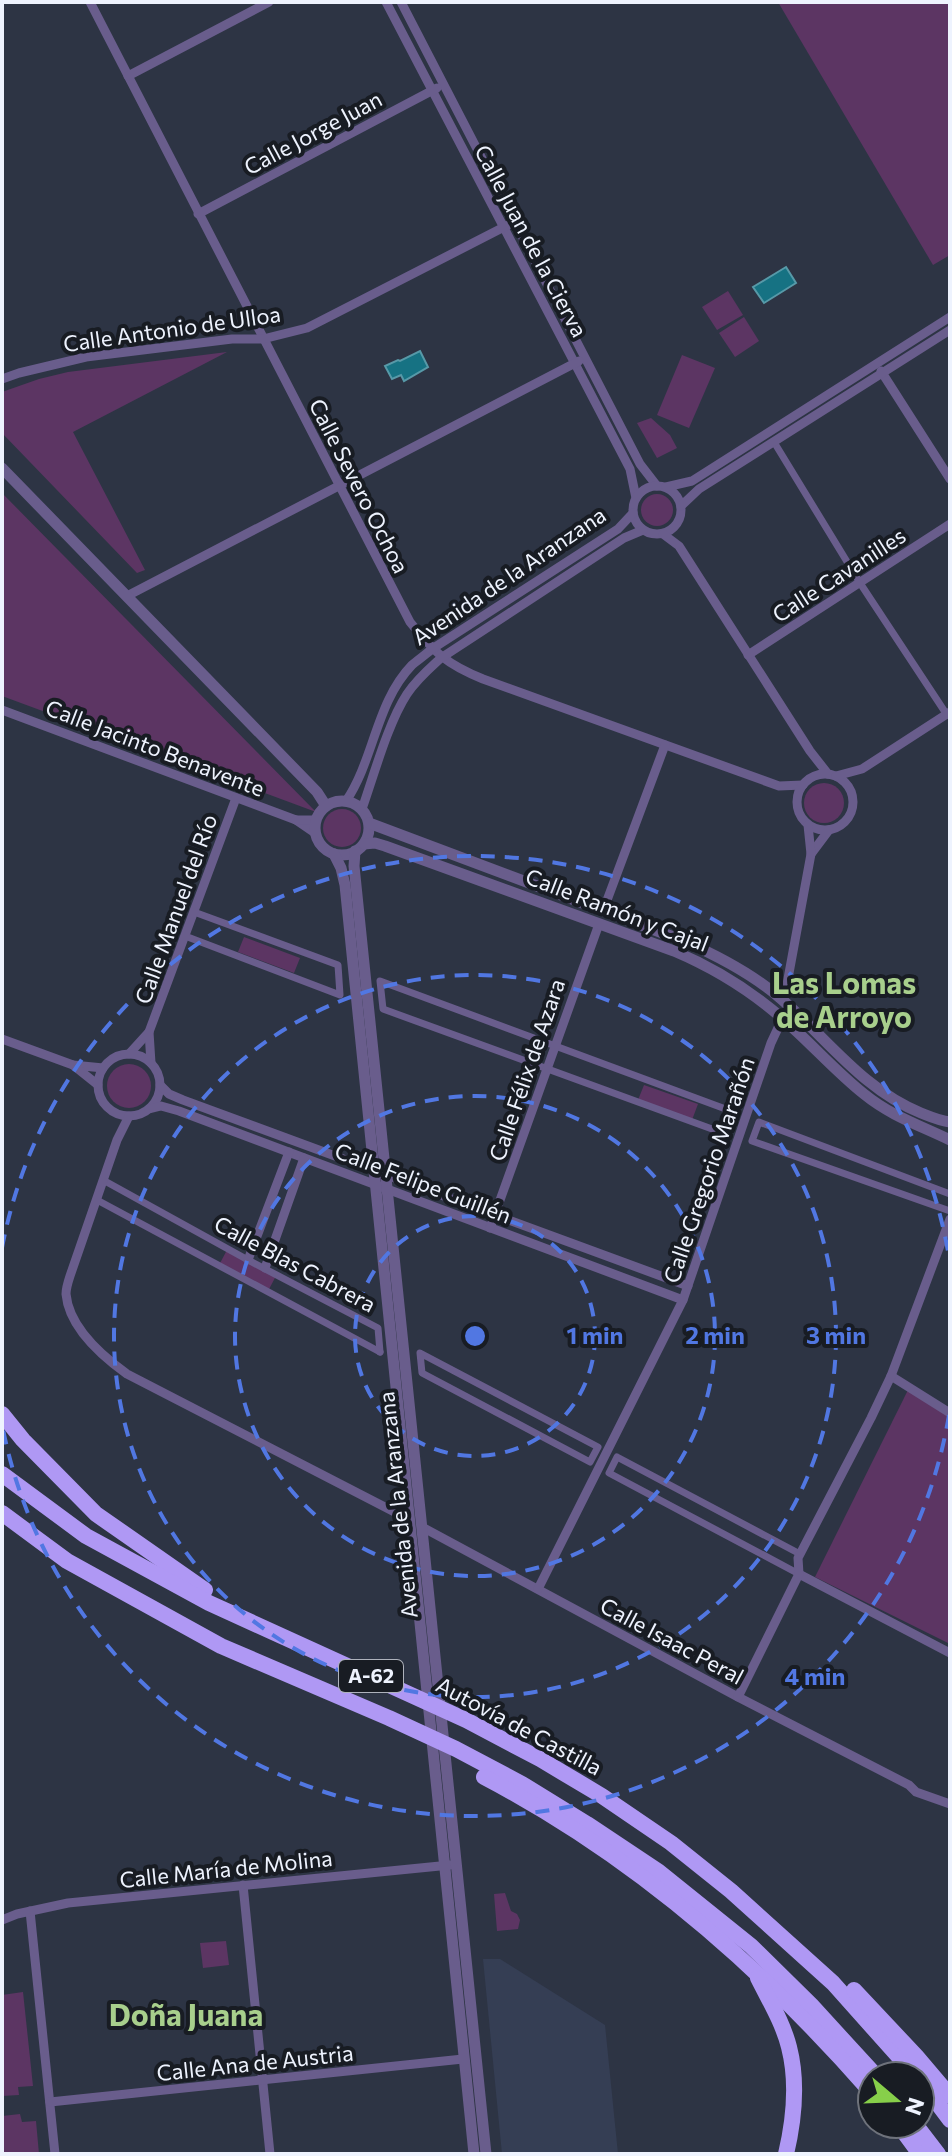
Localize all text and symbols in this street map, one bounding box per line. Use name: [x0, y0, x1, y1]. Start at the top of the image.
street label: Calle Jorge Juan: [239, 85, 386, 180]
street label: Calle Juan de la Cierva: [469, 140, 594, 342]
street label: Calle Antonio de Ulloa: [61, 300, 282, 357]
street label: Calle Severo Ochoa: [304, 394, 415, 578]
street label: Avenida de la Aranzana: [407, 501, 611, 650]
street label: Calle Cavanilles: [767, 521, 910, 628]
street label: Calle Jacinto Benavente: [42, 693, 268, 802]
street label: Calle Manuel del Río: [129, 810, 222, 1007]
street label: Calle Ramón y Cajal: [522, 862, 712, 957]
district label: Las Lomas de Arroyo: [772, 963, 916, 1034]
street label: Calle Félix de Azara: [483, 975, 570, 1164]
street label: Calle Gregorio Marañón: [657, 1053, 760, 1286]
street label: Calle Felipe Guillén: [331, 1136, 515, 1229]
street label: Calle Blas Cabrera: [210, 1210, 380, 1317]
text: 1 min: [567, 1320, 623, 1349]
text: 2 min: [685, 1320, 745, 1349]
text: 3 min: [806, 1320, 866, 1349]
centre of rings: [461, 1322, 489, 1350]
street label: Avenida de la Aranzana: [372, 1390, 423, 1620]
street label: Calle Isaac Peral: [596, 1591, 749, 1690]
road number: A-62: [339, 1660, 403, 1692]
text: 4 min: [785, 1661, 845, 1690]
street label: Autovía de Castilla: [432, 1670, 607, 1781]
street label: Calle María de Molina: [118, 1844, 334, 1893]
district label: Doña Juana: [109, 1995, 263, 2032]
street label: Calle Ana de Austria: [155, 2039, 355, 2086]
north arrow: [856, 2060, 936, 2140]
text: N: [900, 2094, 931, 2119]

